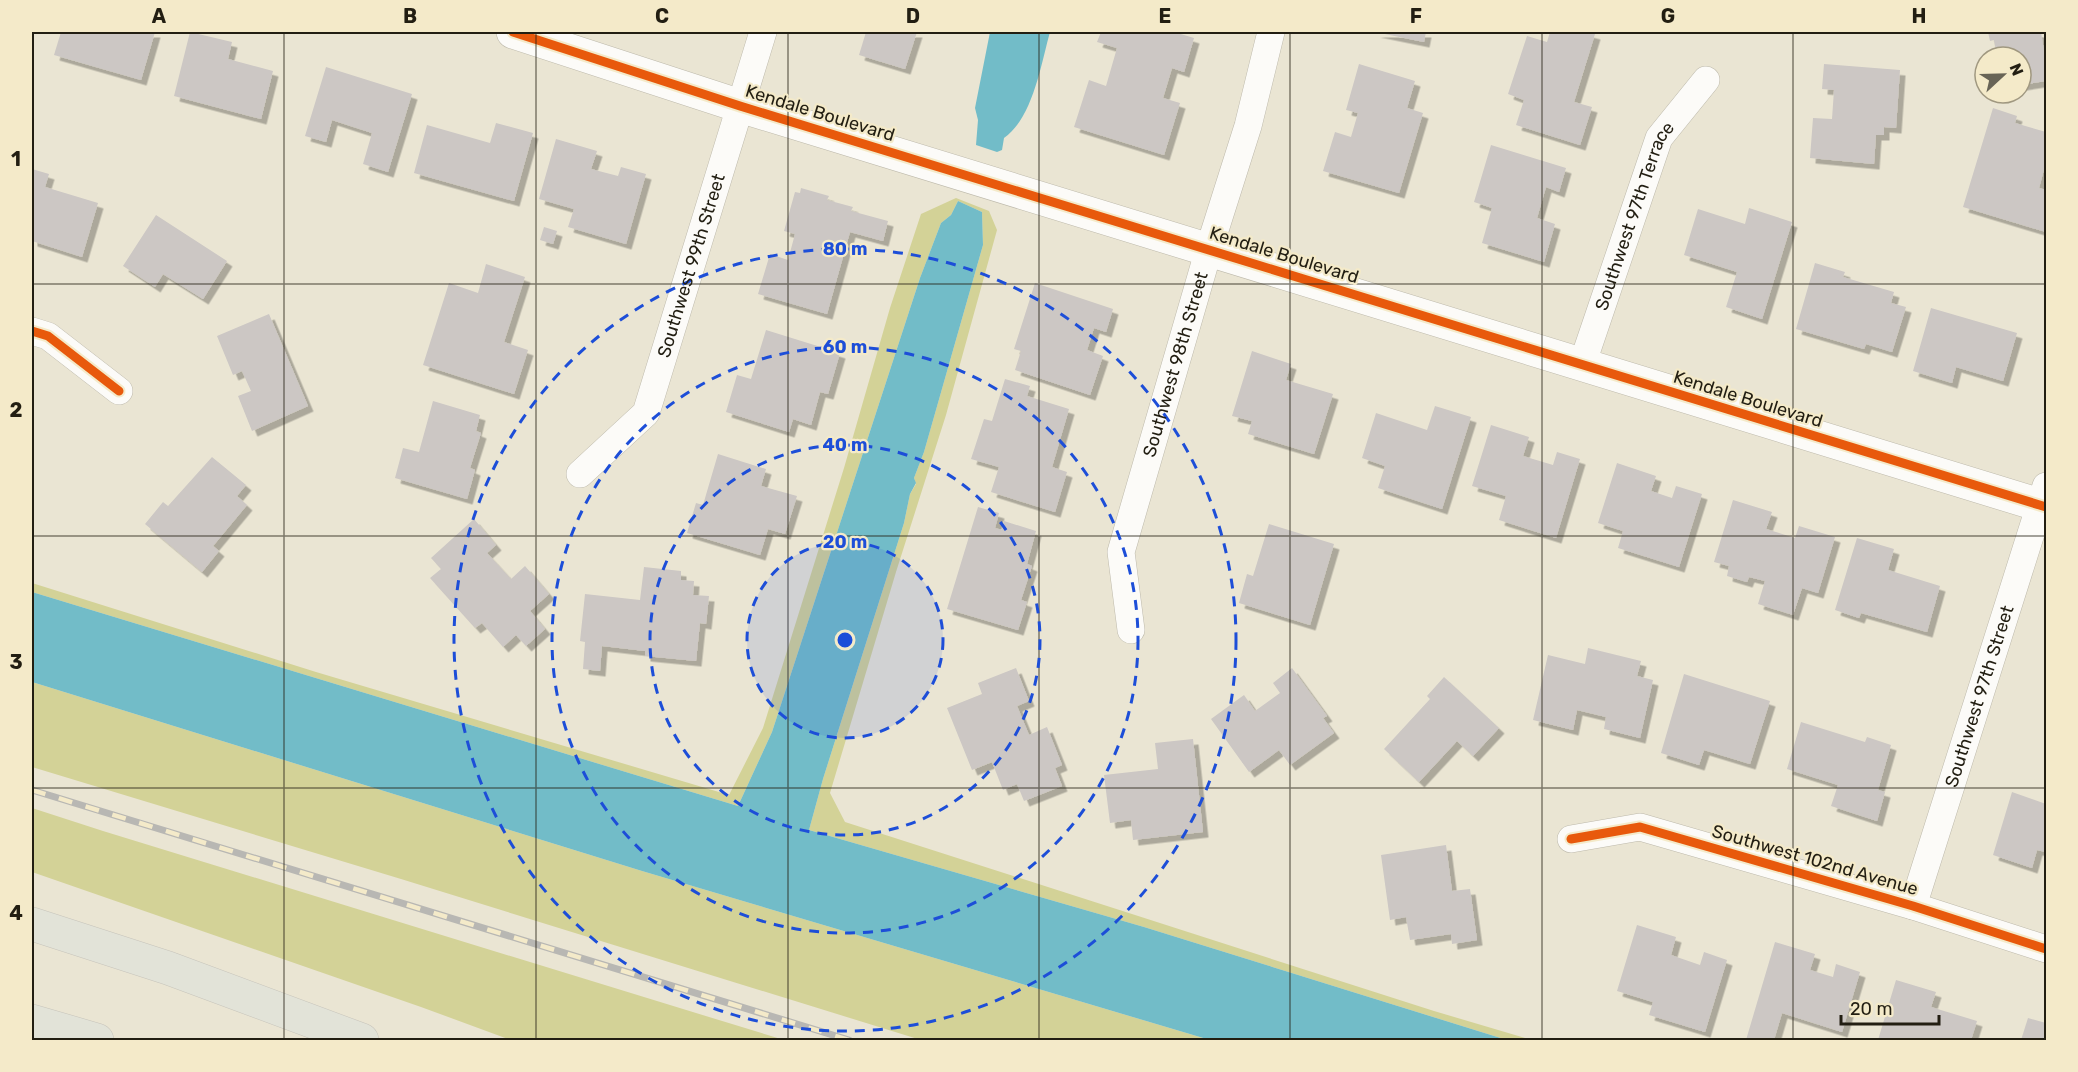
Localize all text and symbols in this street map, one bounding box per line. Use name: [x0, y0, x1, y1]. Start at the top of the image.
text: A: [152, 4, 167, 28]
text: B: [403, 4, 417, 28]
text: C: [655, 4, 669, 28]
text: D: [906, 4, 920, 28]
text: E: [1159, 4, 1171, 28]
text: F: [1410, 4, 1422, 28]
text: G: [1661, 4, 1675, 28]
text: H: [1912, 4, 1926, 28]
north arrow: [1973, 45, 2033, 105]
text: N: [2005, 61, 2027, 78]
street label: Kendale Boulevard: [743, 80, 897, 146]
street label: Southwest 97th Terrace: [1590, 117, 1679, 313]
text: 1: [11, 147, 21, 171]
street label: Southwest 99th Street: [653, 171, 730, 360]
street label: Kendale Boulevard: [1207, 222, 1361, 288]
text: 80 m: [823, 238, 867, 260]
street label: Southwest 98th Street: [1138, 269, 1213, 460]
text: 60 m: [823, 336, 867, 358]
street label: Kendale Boulevard: [1671, 366, 1825, 432]
text: 2: [10, 398, 23, 422]
text: 40 m: [823, 434, 867, 456]
text: 20 m: [823, 531, 867, 553]
street label: Southwest 97th Street: [1940, 603, 2019, 790]
centre of rings: [835, 630, 855, 650]
text: 3: [9, 650, 23, 674]
street label: Southwest 102nd Avenue: [1709, 820, 1921, 900]
text: 4: [9, 901, 23, 925]
scale bar: [1841, 988, 1938, 1026]
text: 20 m: [1850, 998, 1892, 1020]

